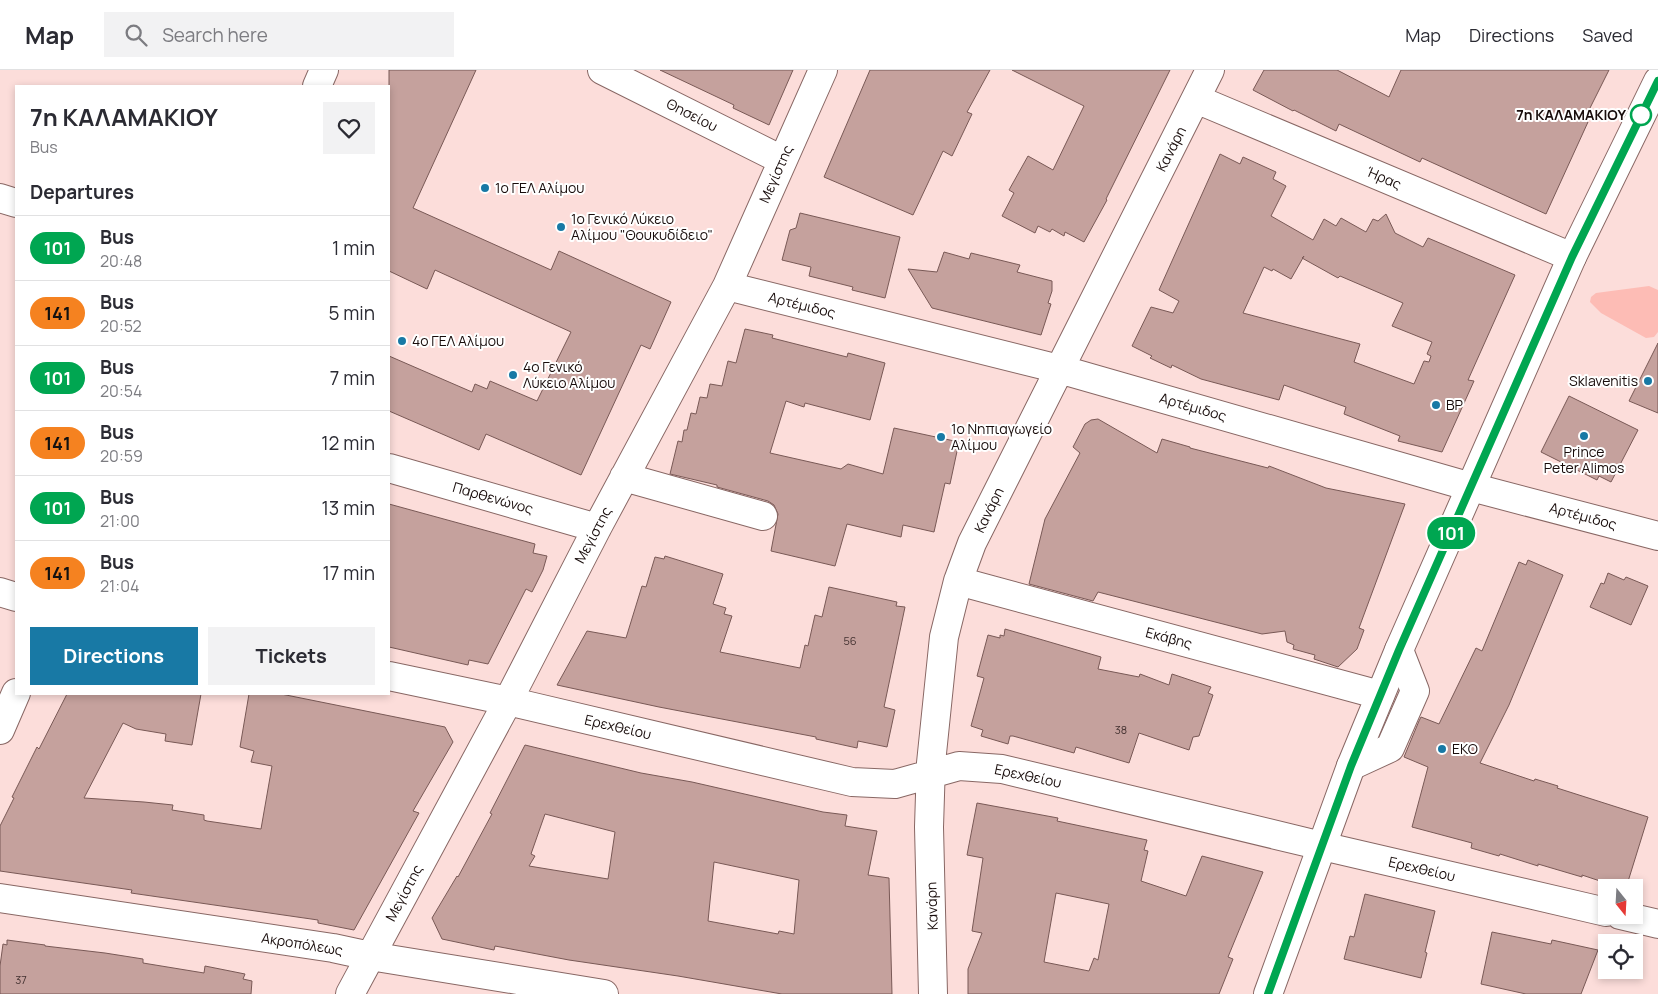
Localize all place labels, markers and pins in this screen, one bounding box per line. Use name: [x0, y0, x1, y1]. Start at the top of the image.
marker: 7η ΚΑΛΑΜΑΚΙΟΥ: [1630, 104, 1652, 126]
place label: 7η ΚΑΛΑΜΑΚΙΟΥ: [1516, 105, 1626, 124]
place label: 1ο ΓΕΛ Αλίμου: [495, 178, 584, 197]
marker: 1ο ΓΕΛ Αλίμου: [479, 182, 491, 194]
place label: 1ο Γενικό Λύκειο Αλίμου "Θουκυδίδειο": [571, 209, 713, 244]
marker: 1ο Γενικό Λύκειο Αλίμου "Θουκυδίδειο": [555, 221, 567, 233]
place label: 4ο ΓΕΛ Αλίμου: [412, 331, 504, 350]
marker: 4ο ΓΕΛ Αλίμου: [396, 335, 408, 347]
place label: 4ο Γενικό Λύκειο Αλίμου: [523, 357, 615, 392]
marker: 4ο Γενικό Λύκειο Αλίμου: [507, 369, 519, 381]
place label: Sklavenitis: [1569, 371, 1638, 390]
marker: Sklavenitis: [1642, 375, 1654, 387]
place label: BP: [1446, 395, 1464, 414]
marker: BP: [1430, 399, 1442, 411]
place label: 1o Νηπιαγωγείο Αλίμου: [951, 419, 1052, 454]
marker: Prince Peter Alimos: [1578, 430, 1590, 442]
marker: 1o Νηπιαγωγείο Αλίμου: [935, 431, 947, 443]
place label: Prince Peter Alimos: [1544, 442, 1624, 477]
place label: EKO: [1452, 739, 1478, 758]
marker: EKO: [1436, 743, 1448, 755]

